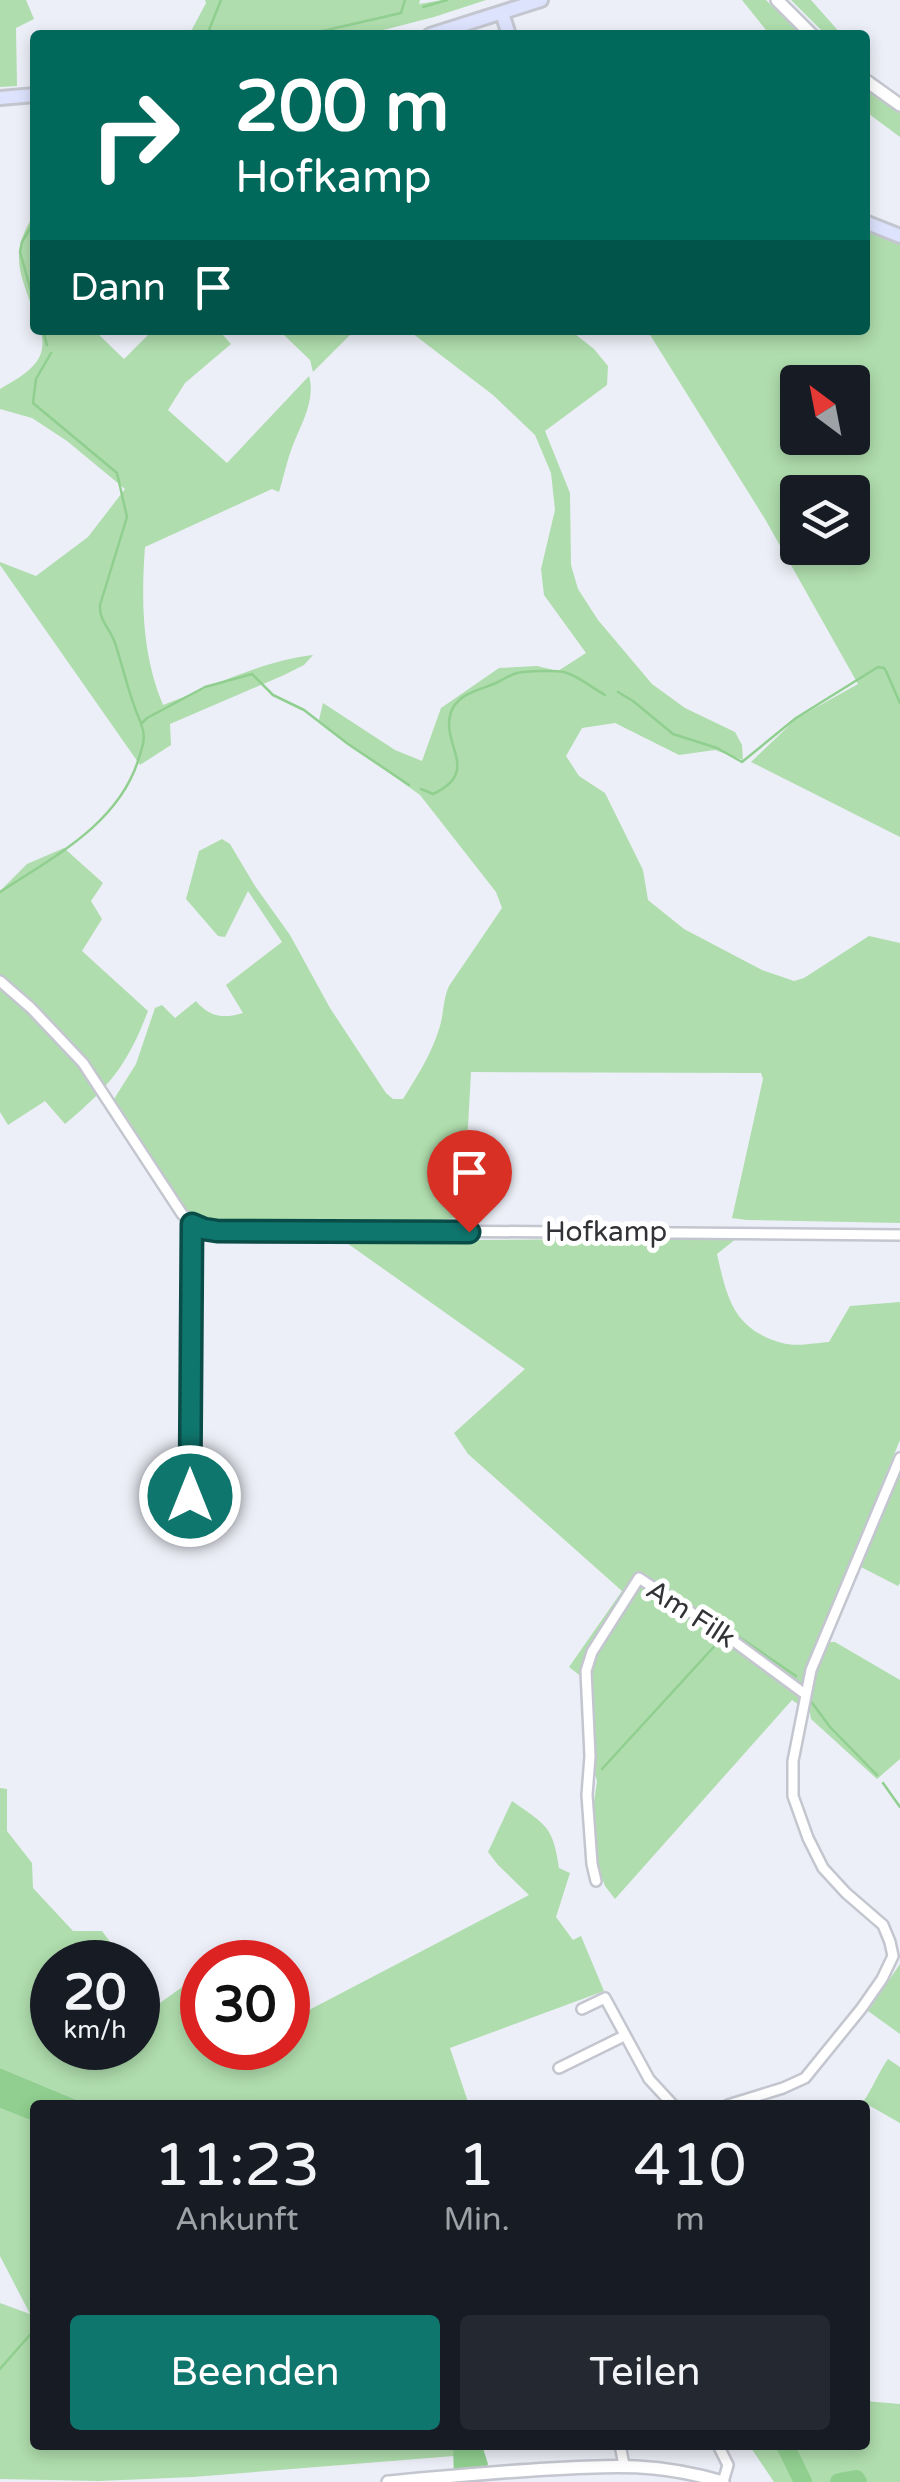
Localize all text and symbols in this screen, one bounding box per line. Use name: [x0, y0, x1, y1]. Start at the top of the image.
text: 200 m: [235, 66, 449, 150]
icon: right: [70, 70, 200, 200]
text: Hofkamp: [235, 151, 432, 205]
icon: arrive: [186, 260, 241, 315]
text: Dann: [70, 265, 166, 311]
north arrow: [780, 365, 870, 455]
map controls: [780, 365, 870, 565]
button: layers: [780, 475, 870, 565]
pin: [427, 1130, 512, 1233]
icon: arrive: [442, 1145, 497, 1200]
street label: Hofkamp: [545, 1215, 667, 1249]
position arrow: [138, 1444, 242, 1548]
street label: Am Filk: [640, 1573, 742, 1655]
speed limit sign: 30: [180, 1940, 310, 2070]
text: 20: [64, 1963, 126, 2023]
text: km/h: [64, 2015, 126, 2045]
text: 11:23: [154, 2130, 320, 2202]
text: 1: [458, 2130, 495, 2202]
text: 410: [633, 2130, 746, 2202]
text: Ankunft: [175, 2201, 298, 2239]
text: Min.: [443, 2201, 510, 2239]
text: m: [675, 2201, 705, 2239]
button: Beenden: [70, 2315, 440, 2430]
button: Teilen: [460, 2315, 830, 2430]

